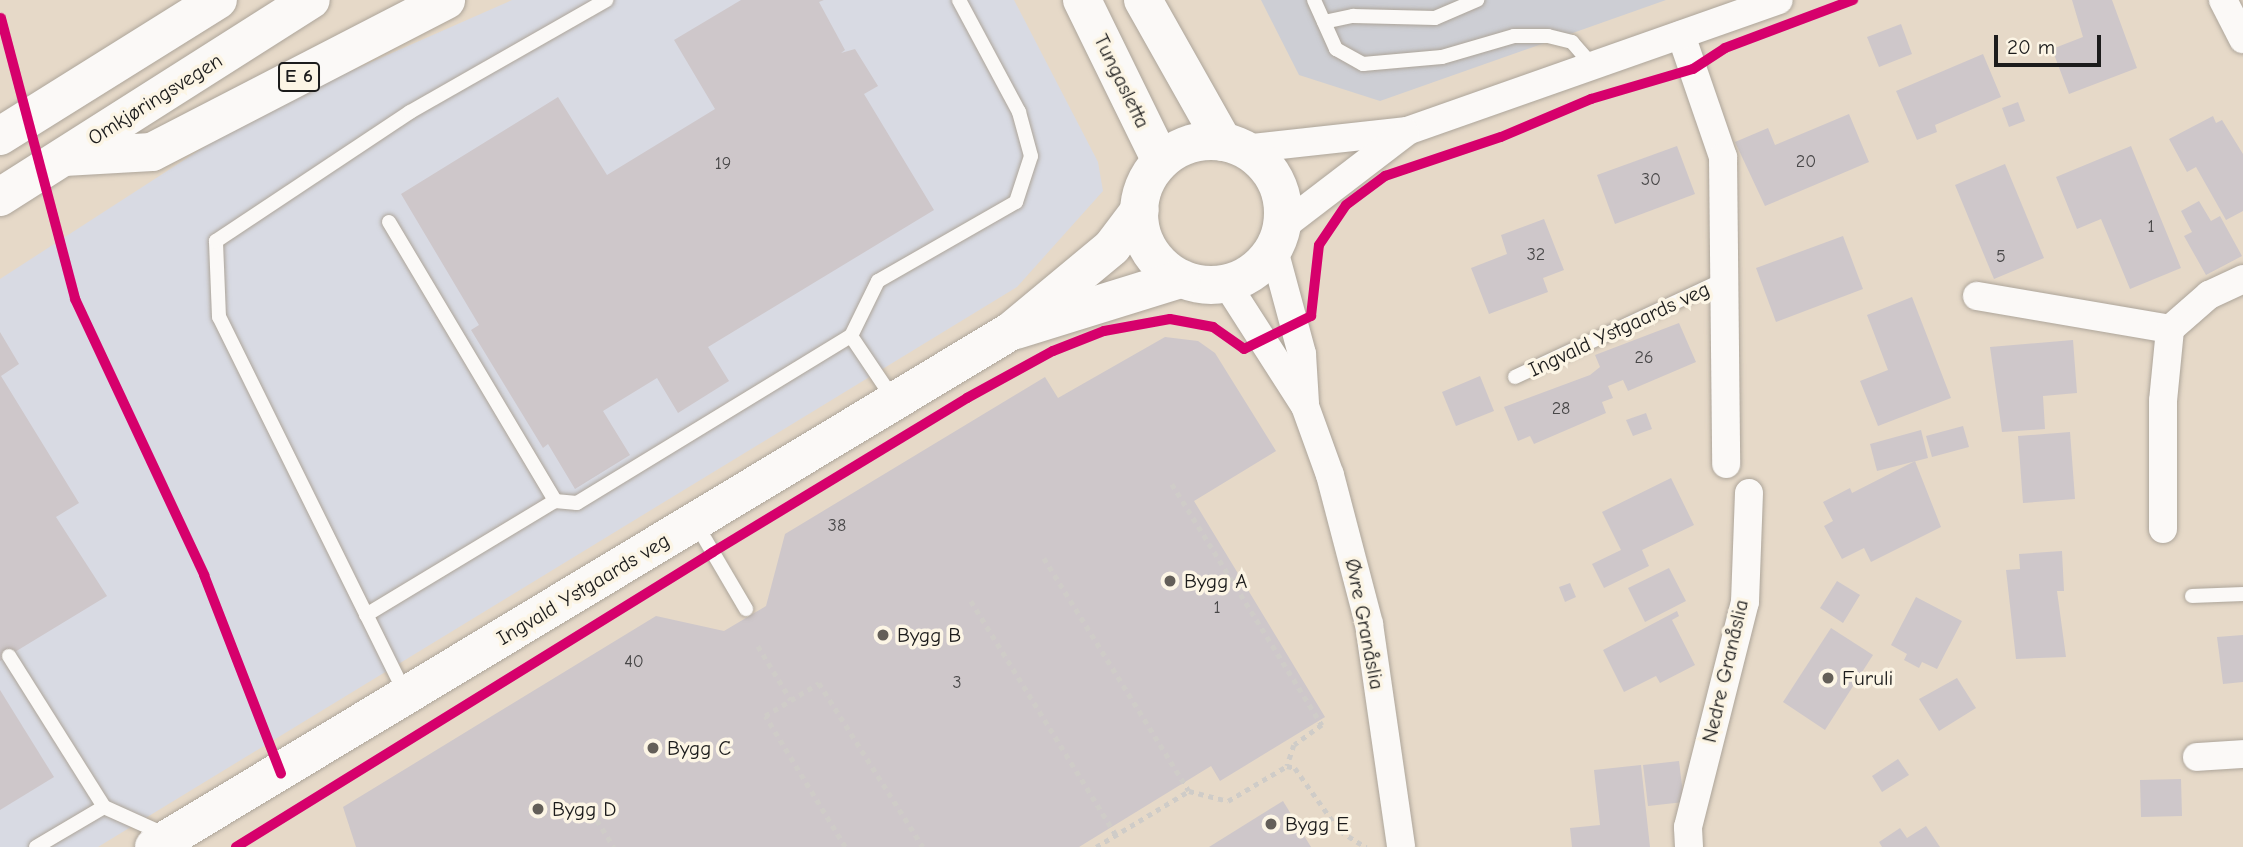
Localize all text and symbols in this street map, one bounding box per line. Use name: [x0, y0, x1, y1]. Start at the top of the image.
scale bar: [1998, 21, 2105, 65]
street label: Tungasletta: [1088, 30, 1156, 132]
text: 20 m: [2007, 35, 2055, 59]
street label: Omkjøringsvegen: [83, 48, 227, 150]
road number: E 6: [278, 61, 320, 92]
house number: 20: [1796, 151, 1816, 173]
house number: 19: [715, 153, 731, 175]
house number: 30: [1641, 169, 1661, 191]
house number: 1: [2147, 216, 2155, 238]
house number: 32: [1527, 244, 1545, 266]
house number: 5: [1996, 246, 2006, 268]
street label: Ingvald Ystgaards veg: [1524, 276, 1714, 382]
house number: 26: [1634, 347, 1654, 369]
house number: 28: [1552, 398, 1570, 420]
house number: 38: [828, 515, 846, 537]
street label: Ingvald Ystgaards veg: [492, 527, 674, 651]
street label: Øvre Granåslia: [1340, 556, 1390, 692]
place label: Bygg A: [1184, 568, 1248, 594]
marker: Bygg A: [1162, 573, 1178, 589]
house number: 1: [1213, 597, 1221, 619]
street label: Nedre Granåslia: [1696, 597, 1754, 745]
place label: Bygg B: [897, 622, 961, 648]
marker: Bygg B: [875, 627, 891, 643]
house number: 40: [624, 651, 644, 673]
place label: Furuli: [1842, 665, 1893, 691]
marker: Furuli: [1820, 670, 1836, 686]
house number: 3: [952, 672, 962, 694]
place label: Bygg C: [667, 735, 731, 761]
marker: Bygg C: [645, 740, 661, 756]
place label: Bygg D: [552, 796, 617, 822]
marker: Bygg D: [530, 801, 546, 817]
place label: Bygg E: [1285, 811, 1349, 837]
marker: Bygg E: [1263, 816, 1279, 832]

